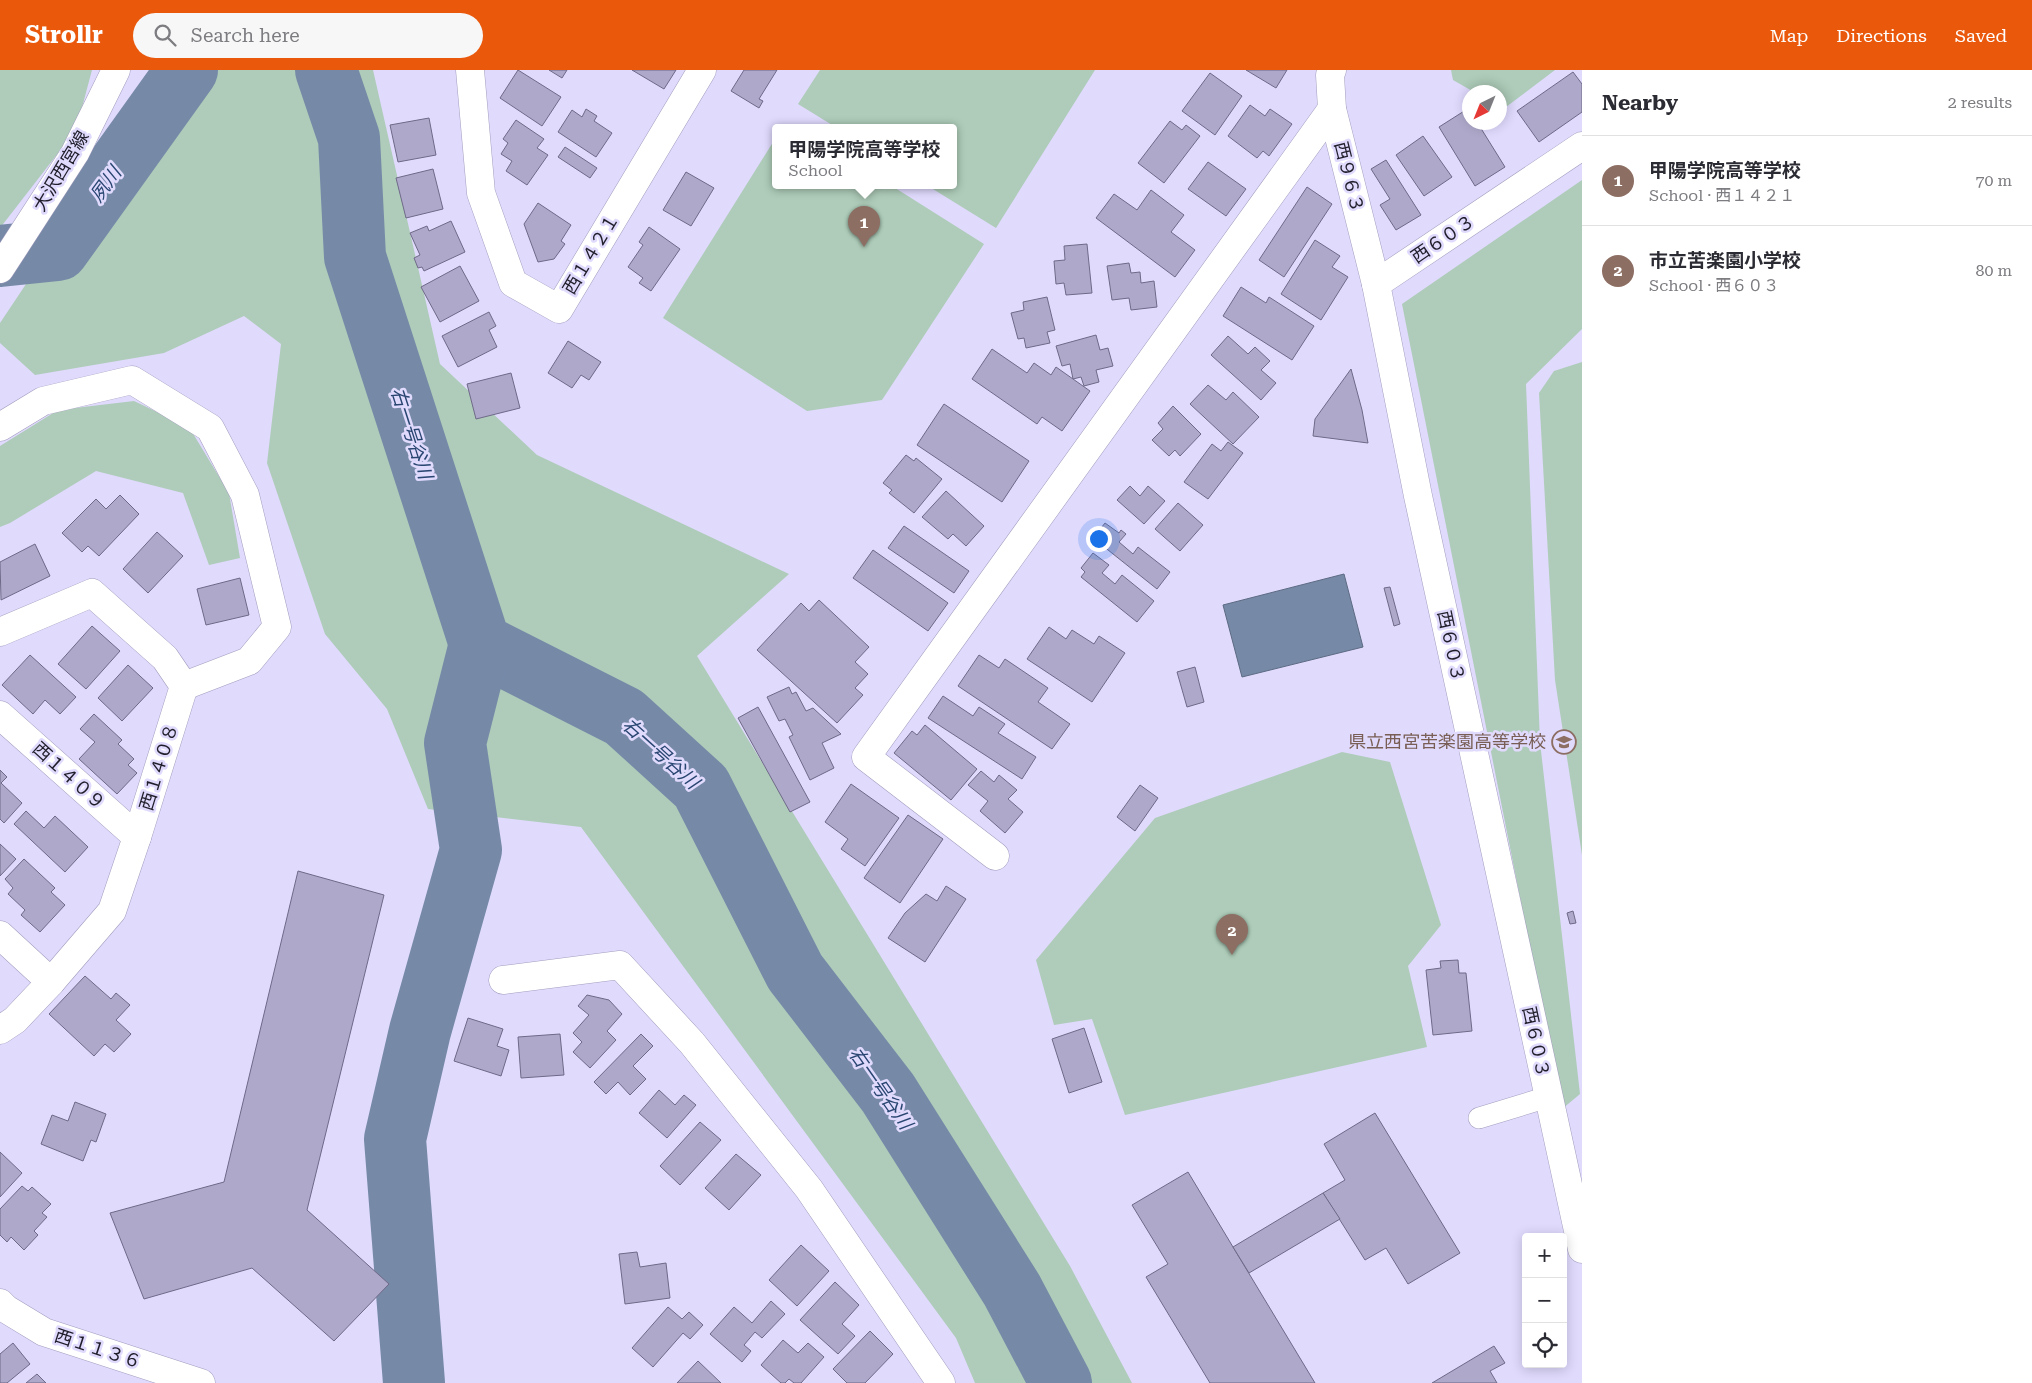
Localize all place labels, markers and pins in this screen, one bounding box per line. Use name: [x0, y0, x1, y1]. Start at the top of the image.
pin: 1: [848, 206, 880, 247]
school or university icon: 県立西宮苦楽園高等学校: [1551, 729, 1577, 755]
place label: 県立西宮苦楽園高等学校: [1348, 731, 1546, 752]
pin: 2: [1216, 914, 1248, 955]

